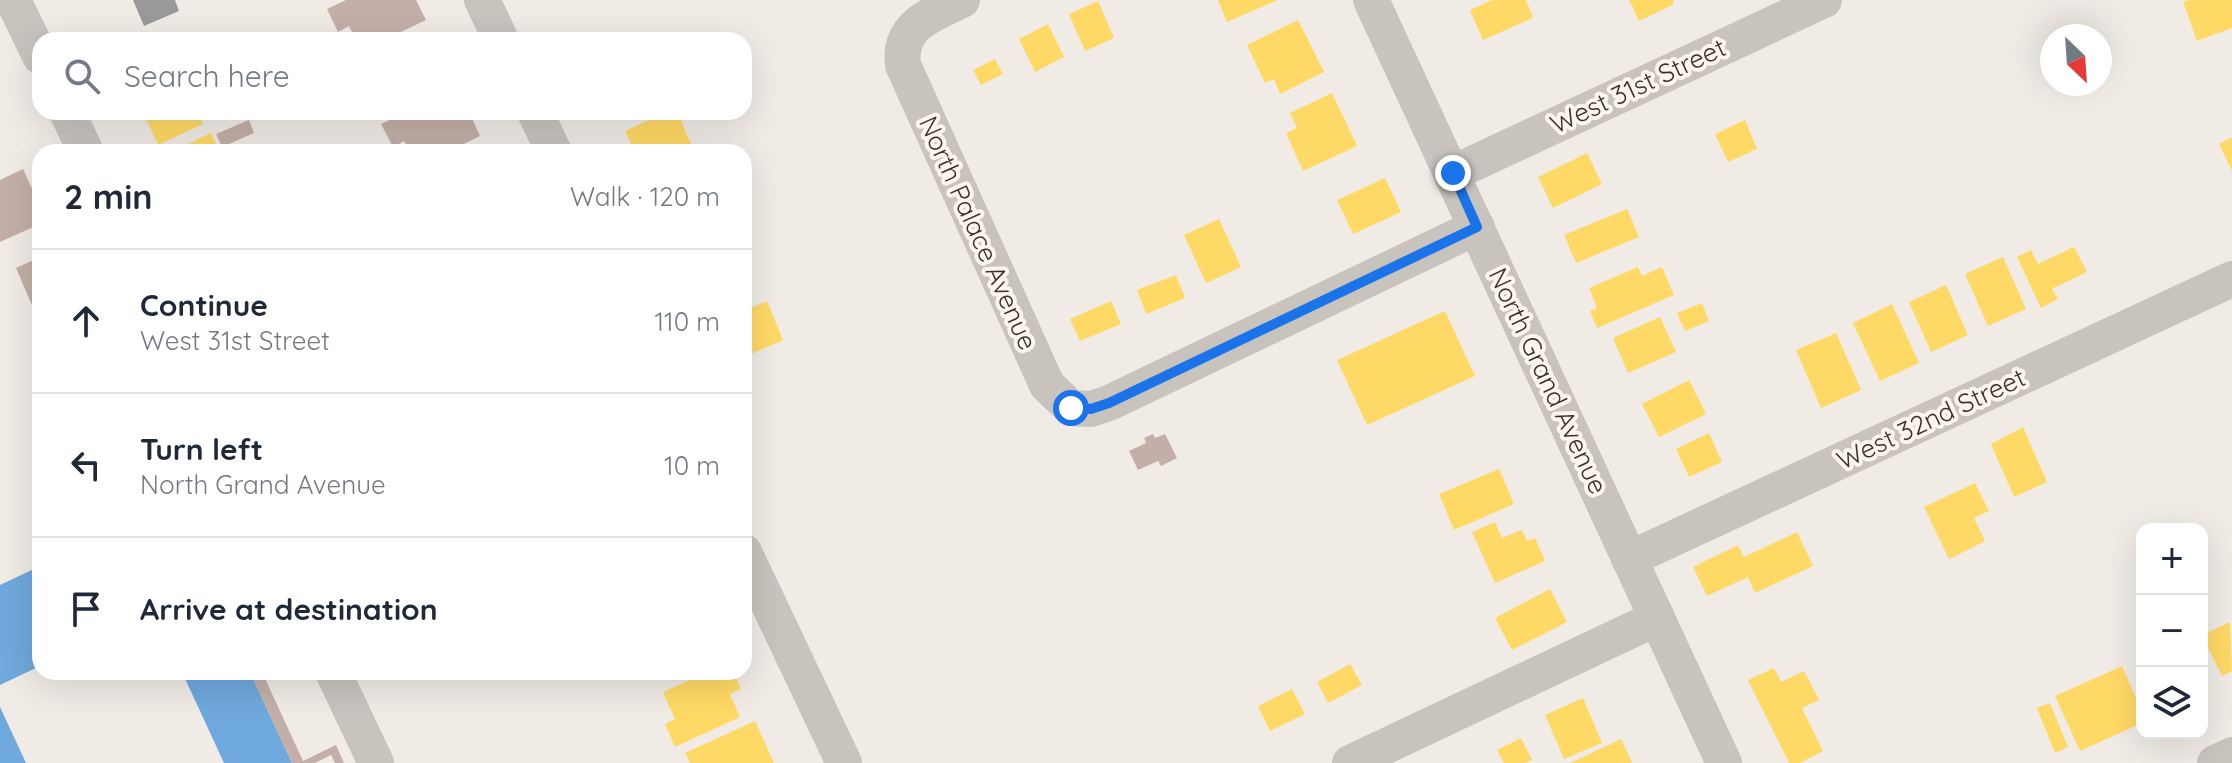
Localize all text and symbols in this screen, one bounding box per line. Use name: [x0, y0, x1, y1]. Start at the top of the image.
north arrow: [2040, 24, 2112, 96]
street label: West 31st Street: [1545, 30, 1731, 141]
search box: [32, 32, 752, 120]
icon: search: [60, 54, 104, 98]
text: Search here: [124, 57, 290, 95]
street label: North Palace Avenue: [912, 111, 1045, 355]
route end: [1435, 155, 1471, 191]
text: 2 min: [64, 175, 153, 218]
text: Walk · 120 m: [570, 180, 720, 213]
street label: North Grand Avenue: [1482, 262, 1615, 499]
text: Continue: [140, 286, 268, 324]
icon: ahead: [64, 299, 108, 343]
text: 110 m: [654, 305, 720, 338]
text: West 31st Street: [140, 324, 330, 357]
street label: West 32nd Street: [1831, 360, 2030, 477]
route start: [1053, 390, 1089, 426]
text: Turn left: [140, 430, 263, 468]
icon: left: [64, 443, 108, 487]
text: 10 m: [664, 449, 720, 482]
text: North Grand Avenue: [140, 468, 386, 501]
map controls: [2136, 523, 2208, 739]
button: +: [2136, 523, 2208, 595]
icon: arrive: [64, 587, 108, 631]
text: Arrive at destination: [140, 590, 438, 628]
button: −: [2136, 595, 2208, 667]
button: layers: [2136, 667, 2208, 739]

